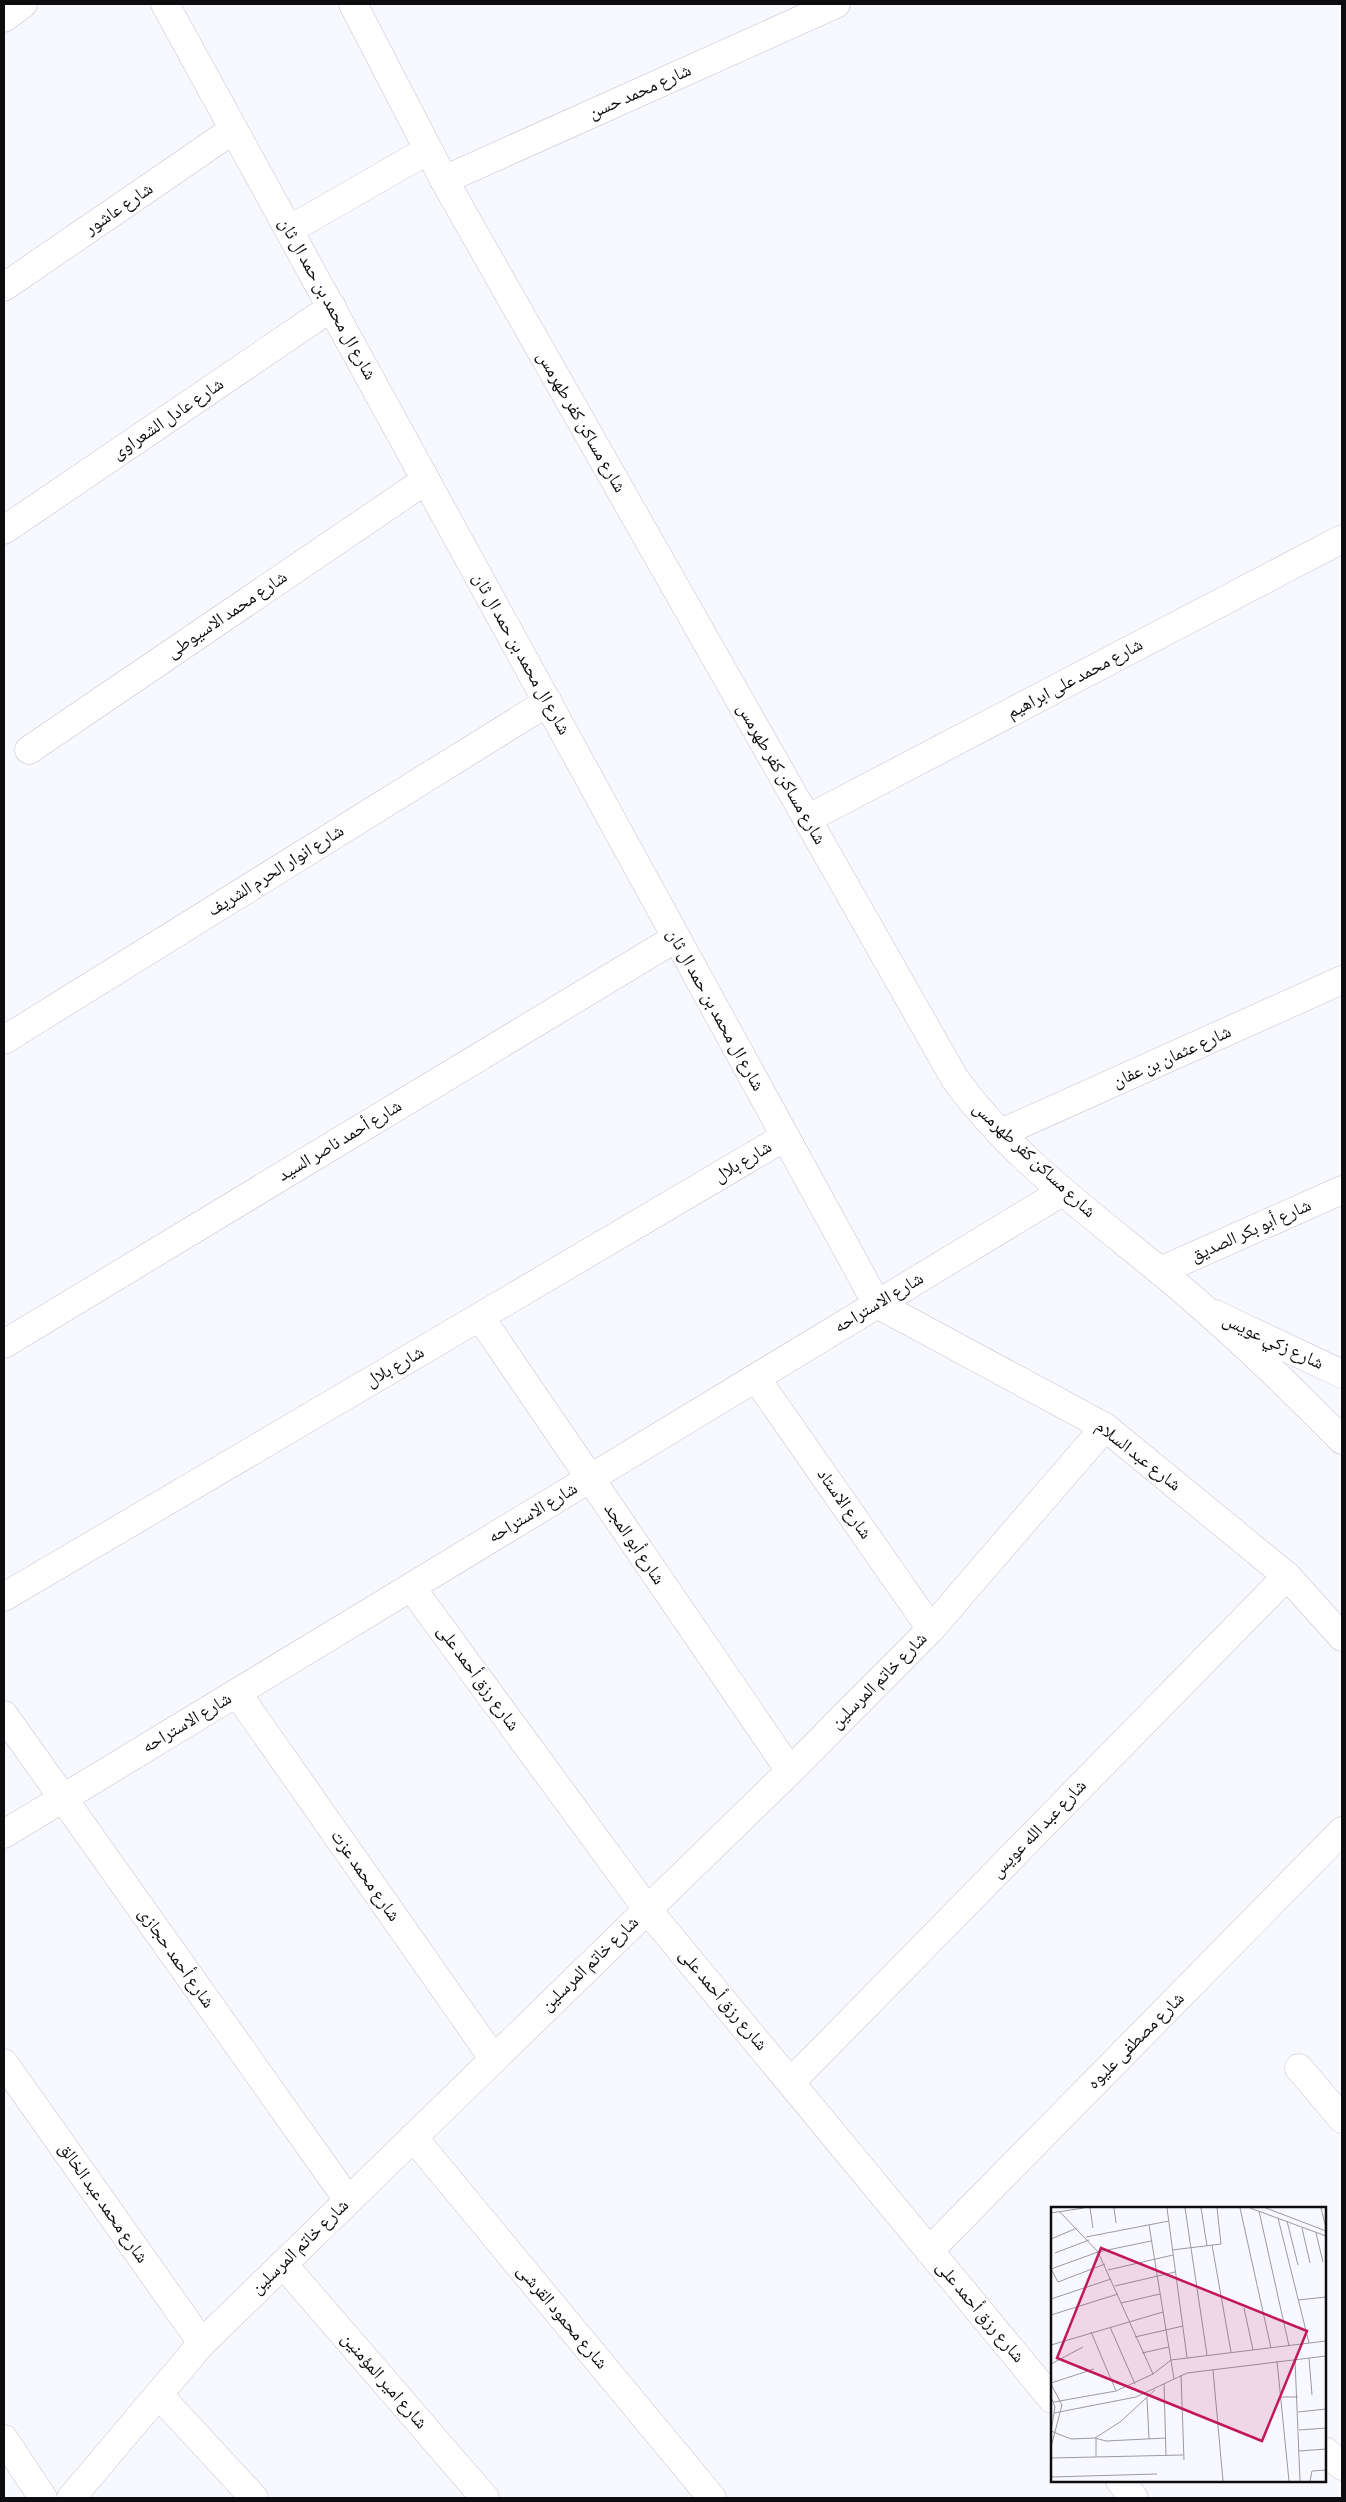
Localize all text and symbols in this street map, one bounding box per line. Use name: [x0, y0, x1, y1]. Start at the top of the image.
street label: شارع محمد حسن: [586, 61, 694, 124]
street label: شارع عاشور: [81, 180, 157, 240]
street label: شارع ال محمد بن حمد ال ثان: [274, 215, 379, 384]
street label: شارع مساكن كفر طهرمس: [532, 348, 629, 496]
street label: شارع عادل الشعراوى: [109, 375, 228, 464]
street label: شارع محمد الاسيوطى: [164, 568, 291, 663]
street label: شارع ال محمد بن حمد ال ثان: [468, 570, 573, 739]
street label: شارع محمد على ابراهيم: [1004, 636, 1147, 724]
street label: شارع مساكن كفر طهرمس: [732, 700, 829, 848]
street label: شارع انوار الحرم الشريف: [205, 822, 348, 922]
street label: شارع ال محمد بن حمد ال ثان: [662, 926, 767, 1095]
street label: شارع عثمان بن عفان: [1110, 1023, 1234, 1092]
street label: شارع أحمد ناصر السيد: [274, 1095, 405, 1186]
street label: شارع مساكن كفر طهرمس: [969, 1099, 1099, 1222]
street label: شارع بلال: [711, 1138, 776, 1187]
street label: شارع أبو بكر الصديق: [1187, 1194, 1314, 1267]
street label: شارع الاستراحه: [831, 1269, 927, 1337]
street label: شارع زكي عويس: [1218, 1311, 1326, 1377]
street label: شارع بلال: [363, 1343, 428, 1392]
street label: شارع عبد السلام: [1091, 1417, 1184, 1496]
street label: شارع الاستاد: [813, 1466, 875, 1543]
street label: شارع الاستراحه: [485, 1479, 581, 1547]
street label: شارع أبو المجد: [599, 1499, 670, 1589]
street label: شارع رزق أحمد على: [433, 1620, 525, 1735]
street label: شارع خاتم المرسلين: [827, 1629, 932, 1734]
street label: شارع الاستراحه: [139, 1689, 235, 1757]
street label: شارع عبد الله عويس: [988, 1776, 1091, 1882]
street label: شارع محمد عزت: [326, 1827, 403, 1925]
street label: شارع أحمد حجازى: [134, 1903, 219, 2012]
street label: شارع خاتم المرسلين: [538, 1913, 644, 2016]
street label: شارع رزق أحمد على: [675, 1944, 773, 2055]
street label: شارع مصطفى عليوه: [1084, 1989, 1189, 2094]
street label: شارع محمد عبد الخالق: [54, 2140, 151, 2267]
street label: شارع خاتم المرسلين: [248, 2196, 354, 2299]
inset map: [1051, 2207, 1326, 2482]
street label: شارع رزق أحمد على: [932, 2256, 1030, 2367]
street label: شارع محمود القرشى: [512, 2261, 611, 2373]
street label: شارع امير المؤمنين: [337, 2329, 430, 2433]

